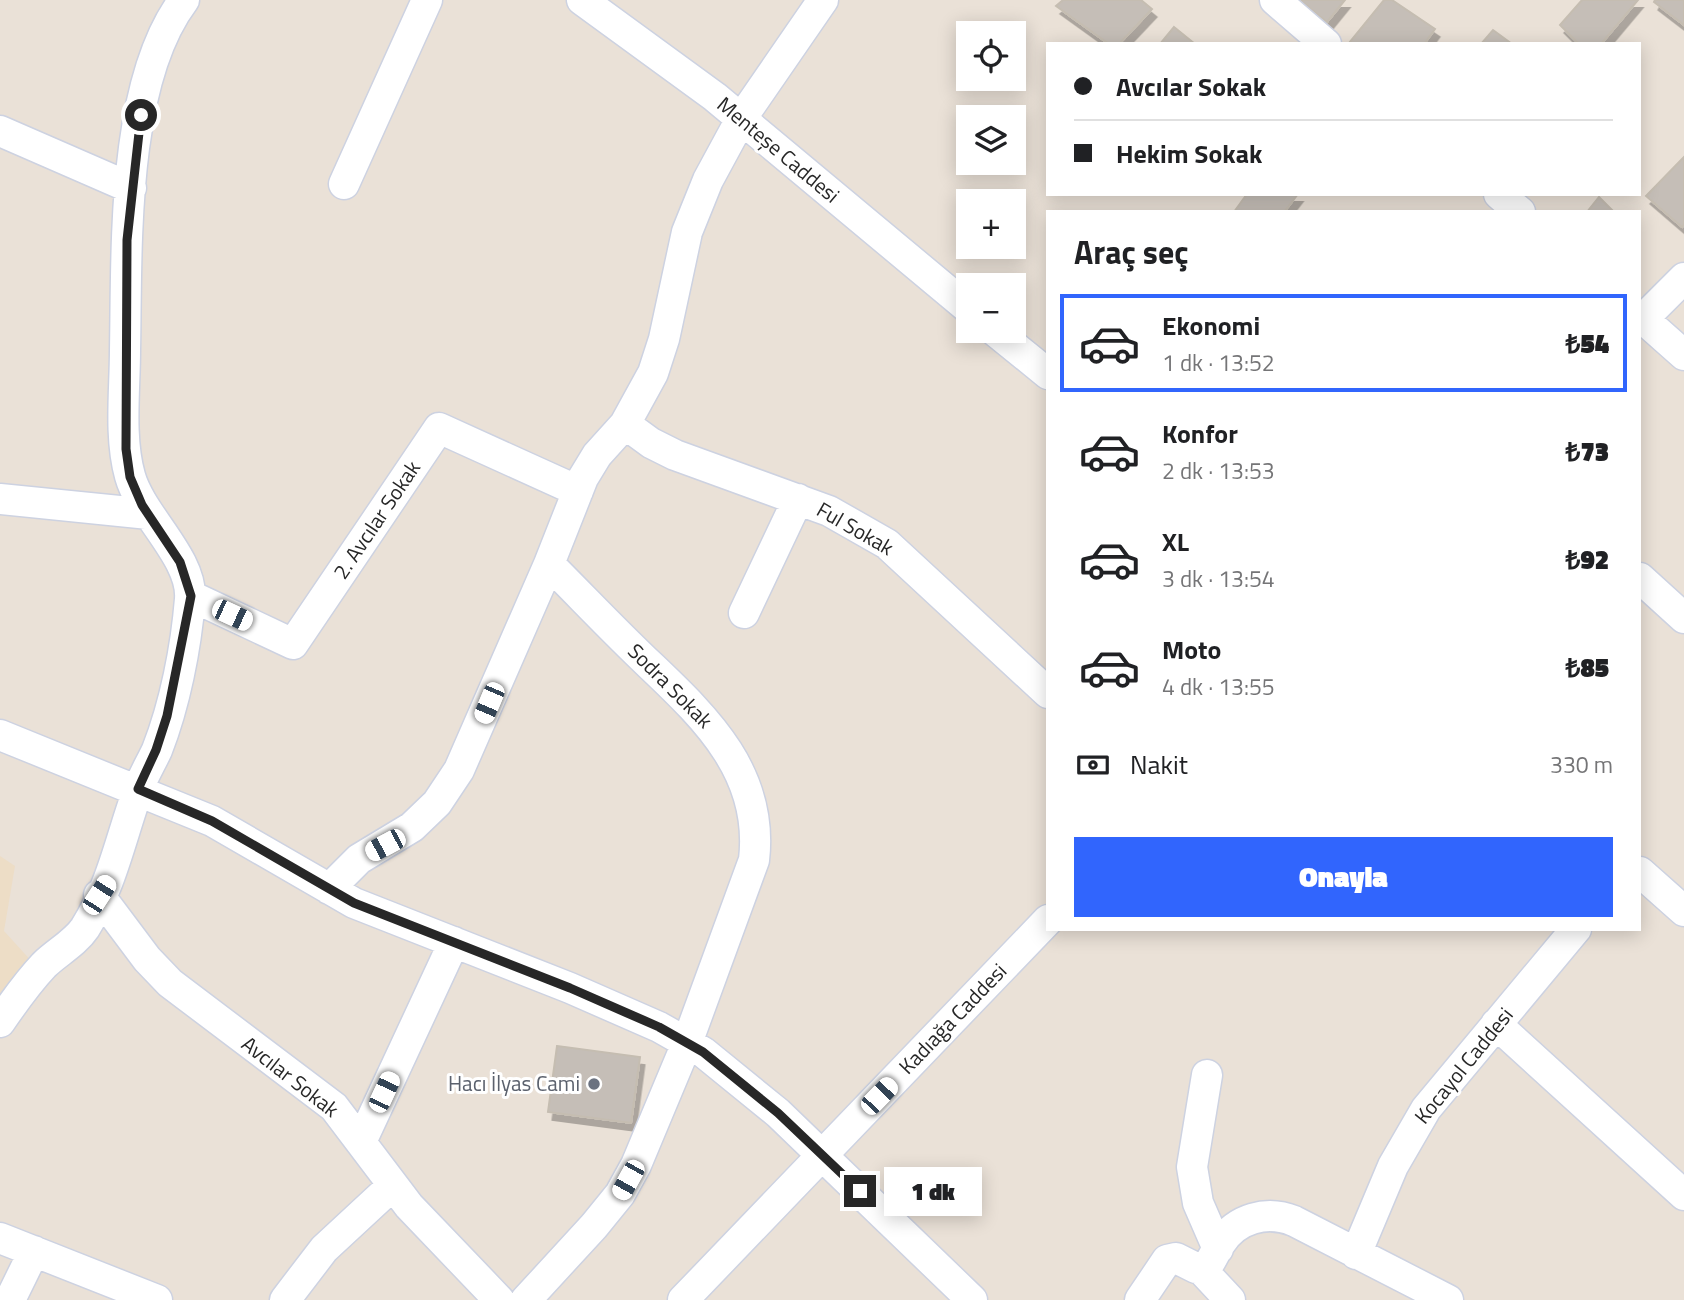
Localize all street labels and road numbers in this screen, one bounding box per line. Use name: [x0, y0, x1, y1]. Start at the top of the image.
street label: Menteşe Caddesi: [710, 88, 847, 210]
street label: 2. Avcılar Sokak: [325, 454, 428, 585]
street label: Ful Sokak: [811, 493, 900, 563]
street label: Sodra Sokak: [621, 635, 721, 735]
street label: Kadıağa Caddesi: [891, 955, 1014, 1081]
street label: Kocayol Caddesi: [1406, 1000, 1520, 1131]
street label: Avcılar Sokak: [235, 1028, 346, 1125]

